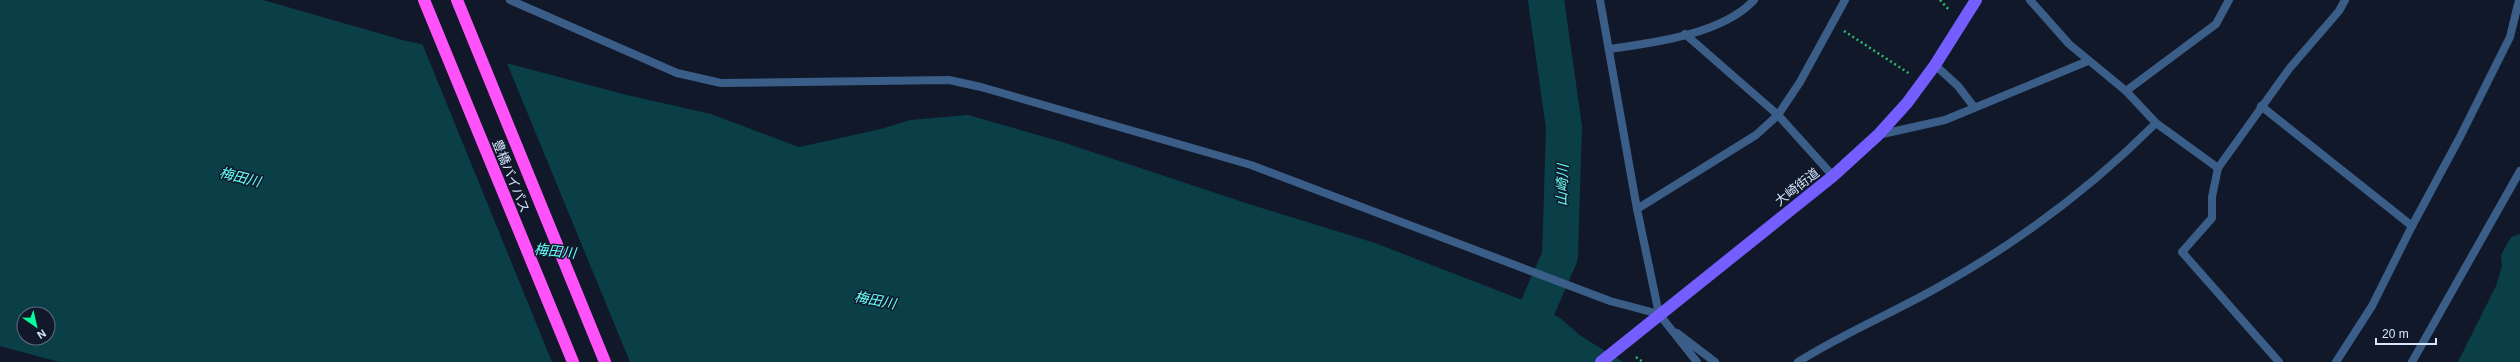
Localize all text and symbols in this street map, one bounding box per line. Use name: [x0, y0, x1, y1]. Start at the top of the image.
street label: 豊橋バイパス: [489, 137, 533, 215]
water label: 山崎川: [1553, 162, 1571, 206]
water label: 梅田川: [218, 164, 264, 190]
street label: 大崎街道: [1772, 165, 1822, 209]
water label: 梅田川: [533, 241, 579, 261]
water label: 梅田川: [853, 288, 899, 312]
north arrow: [16, 306, 56, 346]
scale bar: [2376, 320, 2436, 346]
text: N: [35, 327, 48, 342]
text: 20 m: [2382, 327, 2409, 341]

